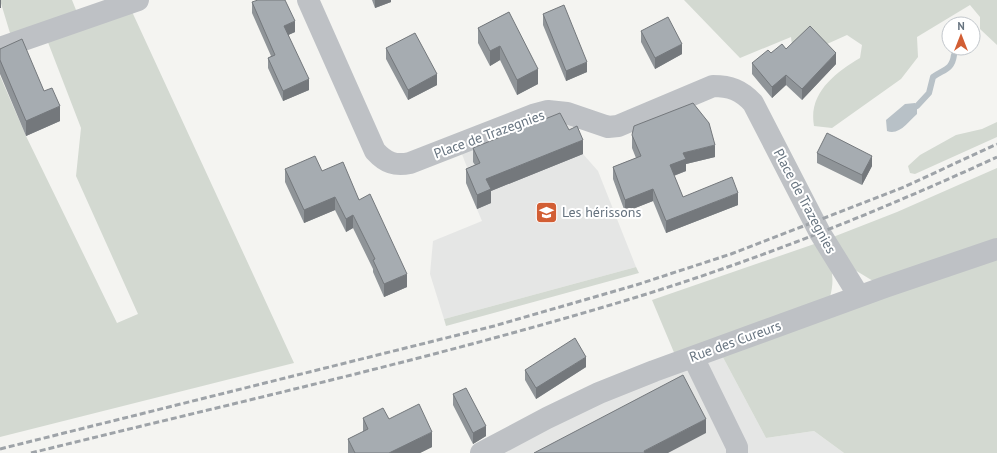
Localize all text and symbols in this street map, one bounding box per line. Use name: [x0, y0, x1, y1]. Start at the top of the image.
north arrow: [941, 16, 981, 56]
text: N: [957, 19, 965, 33]
street label: Place de Trazegnies: [431, 106, 547, 162]
street label: Place de Trazegnies: [770, 145, 840, 257]
school or university icon: Les hérissons: [533, 199, 559, 225]
place label: Les hérissons: [562, 203, 641, 221]
street label: Rue des Cureurs: [687, 316, 783, 366]

